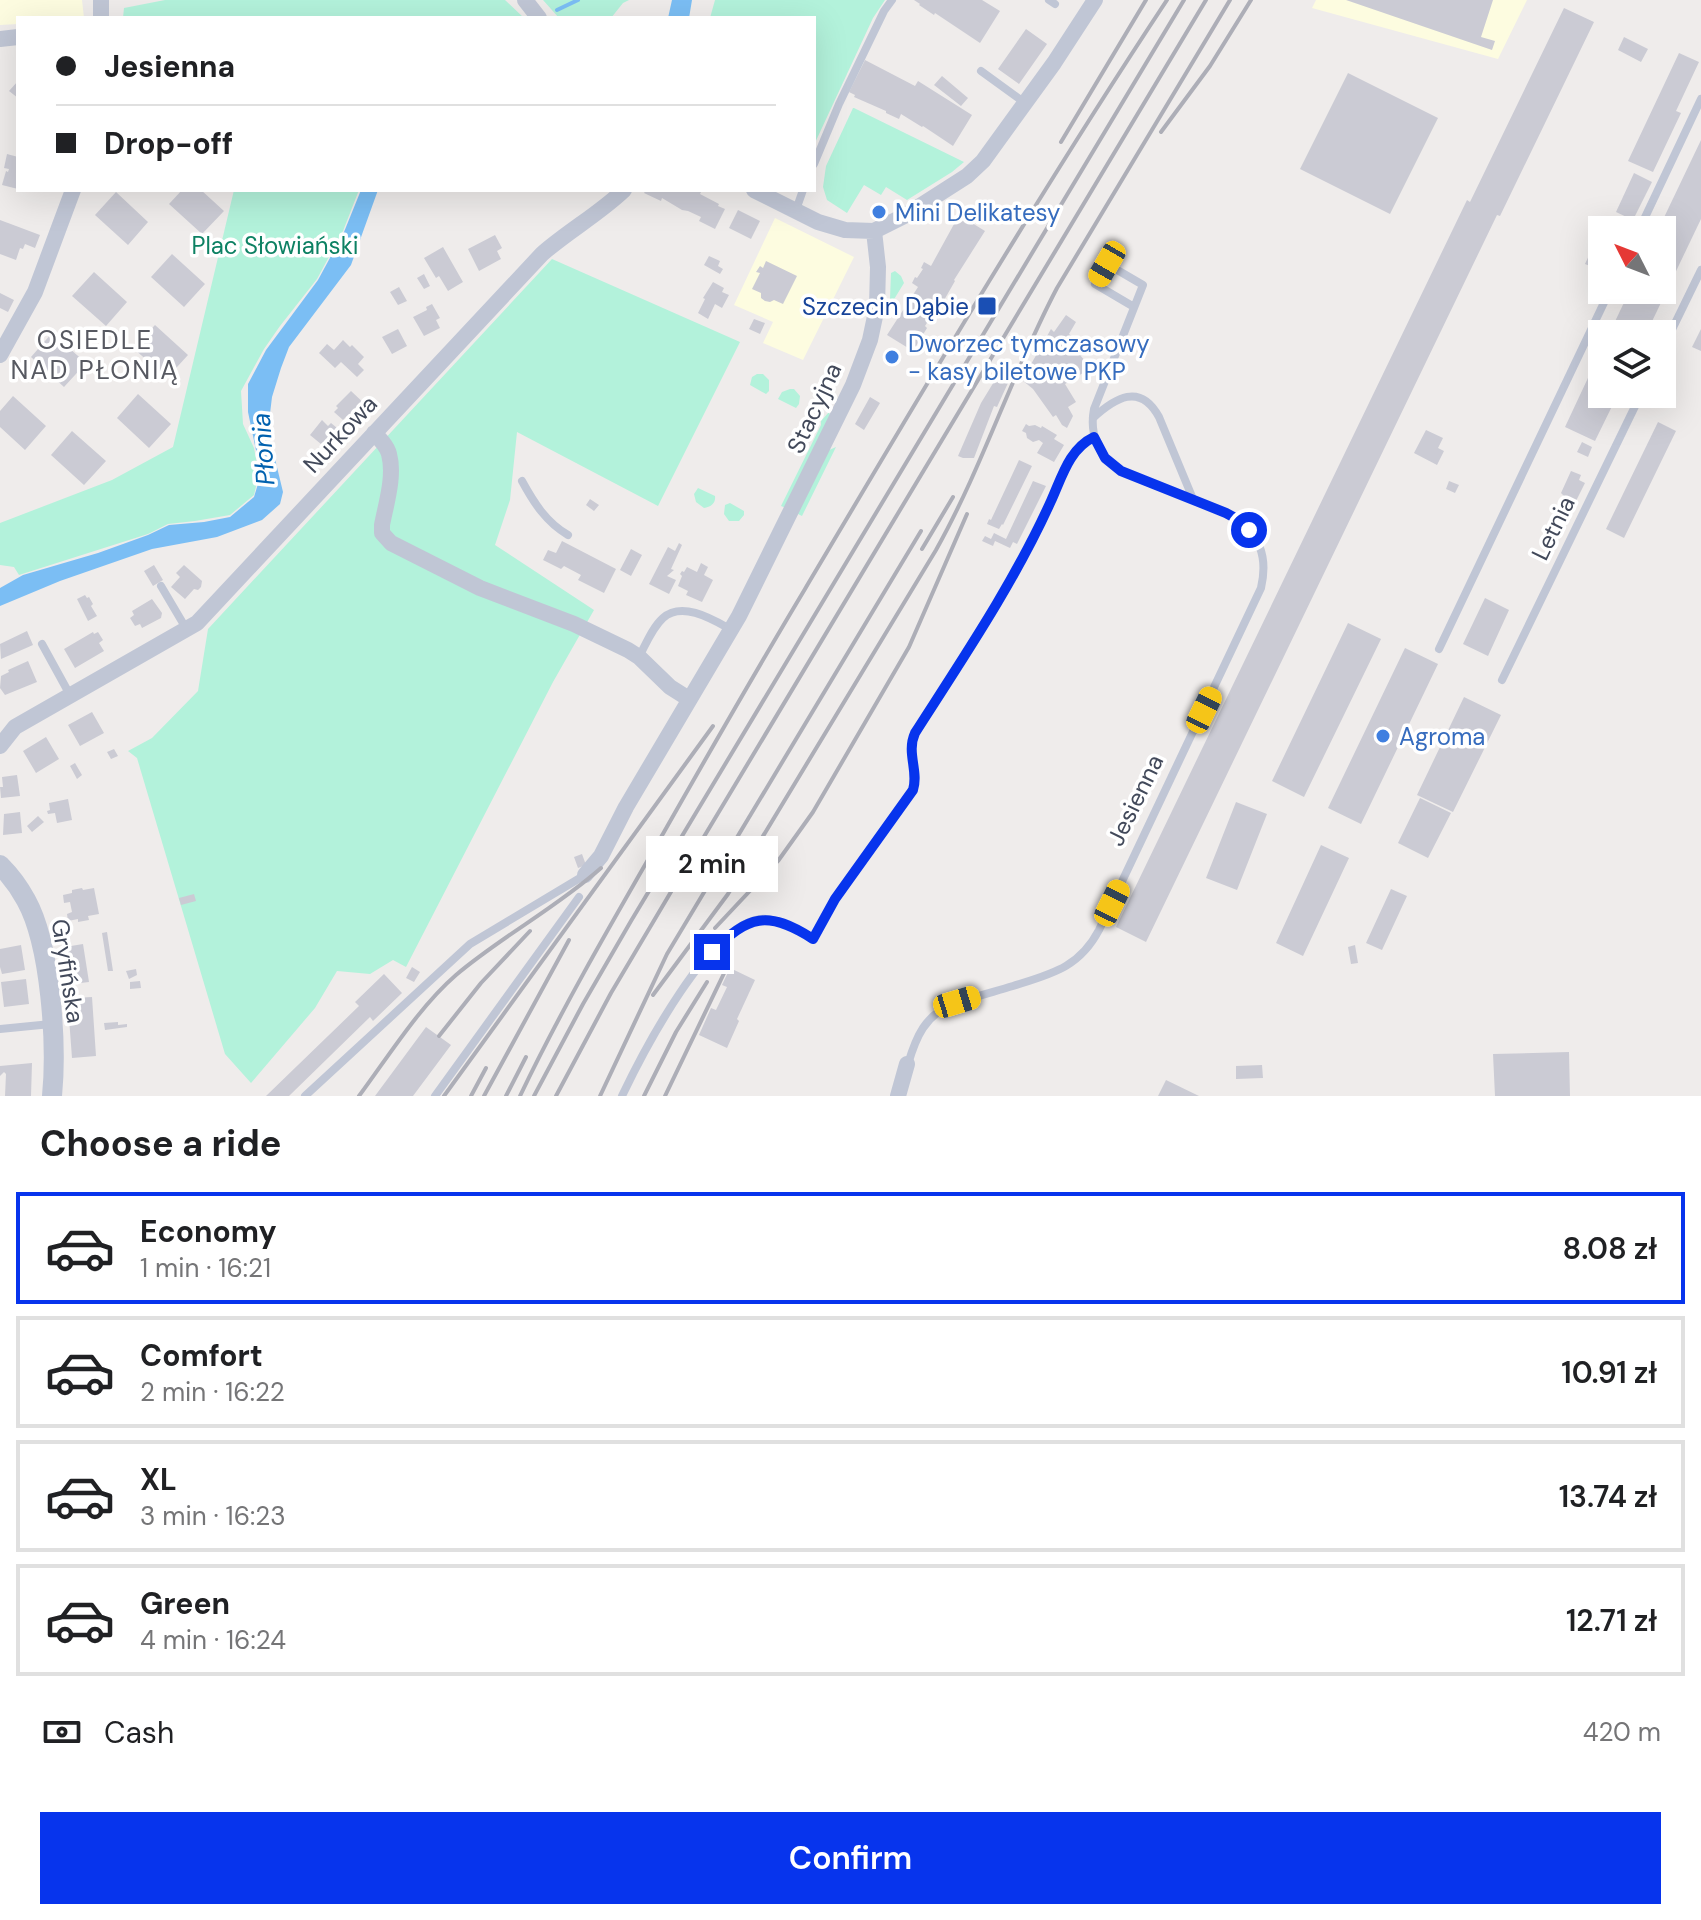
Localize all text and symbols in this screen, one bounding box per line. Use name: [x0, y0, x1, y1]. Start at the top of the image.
text: Jesienna: [104, 47, 235, 86]
text: Drop-off: [104, 124, 233, 163]
place label: Mini Delikatesy: [895, 197, 1060, 228]
marker: Mini Delikatesy: [870, 203, 888, 221]
north arrow: [1588, 216, 1676, 304]
map controls: [1588, 216, 1676, 408]
park label: Plac Słowiański: [192, 230, 358, 261]
car: [1085, 237, 1129, 291]
place label: Szczecin Dąbie: [802, 291, 969, 322]
marker: Szczecin Dąbie: [976, 295, 998, 317]
button: layers: [1588, 320, 1676, 408]
district label: OSIEDLE NAD PŁONIĄ: [10, 323, 180, 387]
place label: Dworzec tymczasowy - kasy biletowe PKP: [908, 328, 1150, 387]
marker: Dworzec tymczasowy - kasy biletowe PKP: [883, 348, 901, 366]
street label: Stacyjna: [780, 358, 848, 458]
street label: Nurkowa: [296, 389, 384, 479]
water label: Płonia: [244, 412, 282, 486]
street label: Letnia: [1524, 491, 1582, 565]
route start: [1231, 512, 1267, 548]
car: [1183, 683, 1225, 737]
place label: Agroma: [1399, 721, 1485, 752]
marker: Agroma: [1374, 727, 1392, 745]
street label: Jesienna: [1100, 749, 1170, 851]
callout: 2 min: [646, 836, 778, 892]
text: 2 min: [678, 847, 746, 881]
car: [1091, 876, 1133, 930]
street label: Gryfińska: [44, 917, 92, 1025]
route end: [694, 934, 730, 970]
car: [931, 984, 983, 1020]
text: Choose a ride: [40, 1120, 281, 1167]
icon: car: [44, 1212, 116, 1284]
text: Economy: [140, 1212, 277, 1251]
text: 8.08 zł: [1562, 1229, 1657, 1268]
text: 1 min · 16:21: [140, 1251, 271, 1285]
icon: car: [44, 1336, 116, 1408]
text: Comfort: [140, 1336, 263, 1375]
text: 10.91 zł: [1561, 1353, 1657, 1392]
text: 2 min · 16:22: [140, 1375, 285, 1409]
icon: car: [44, 1460, 116, 1532]
text: XL: [140, 1460, 177, 1499]
text: 13.74 zł: [1559, 1477, 1657, 1516]
text: 3 min · 16:23: [140, 1499, 286, 1533]
icon: car: [44, 1584, 116, 1656]
text: Green: [140, 1584, 230, 1623]
text: 12.71 zł: [1566, 1601, 1657, 1640]
text: 4 min · 16:24: [140, 1623, 286, 1657]
icon: cash: [40, 1710, 84, 1754]
text: Cash: [104, 1713, 174, 1752]
text: 420 m: [1583, 1715, 1661, 1749]
button: Confirm: [40, 1812, 1661, 1904]

